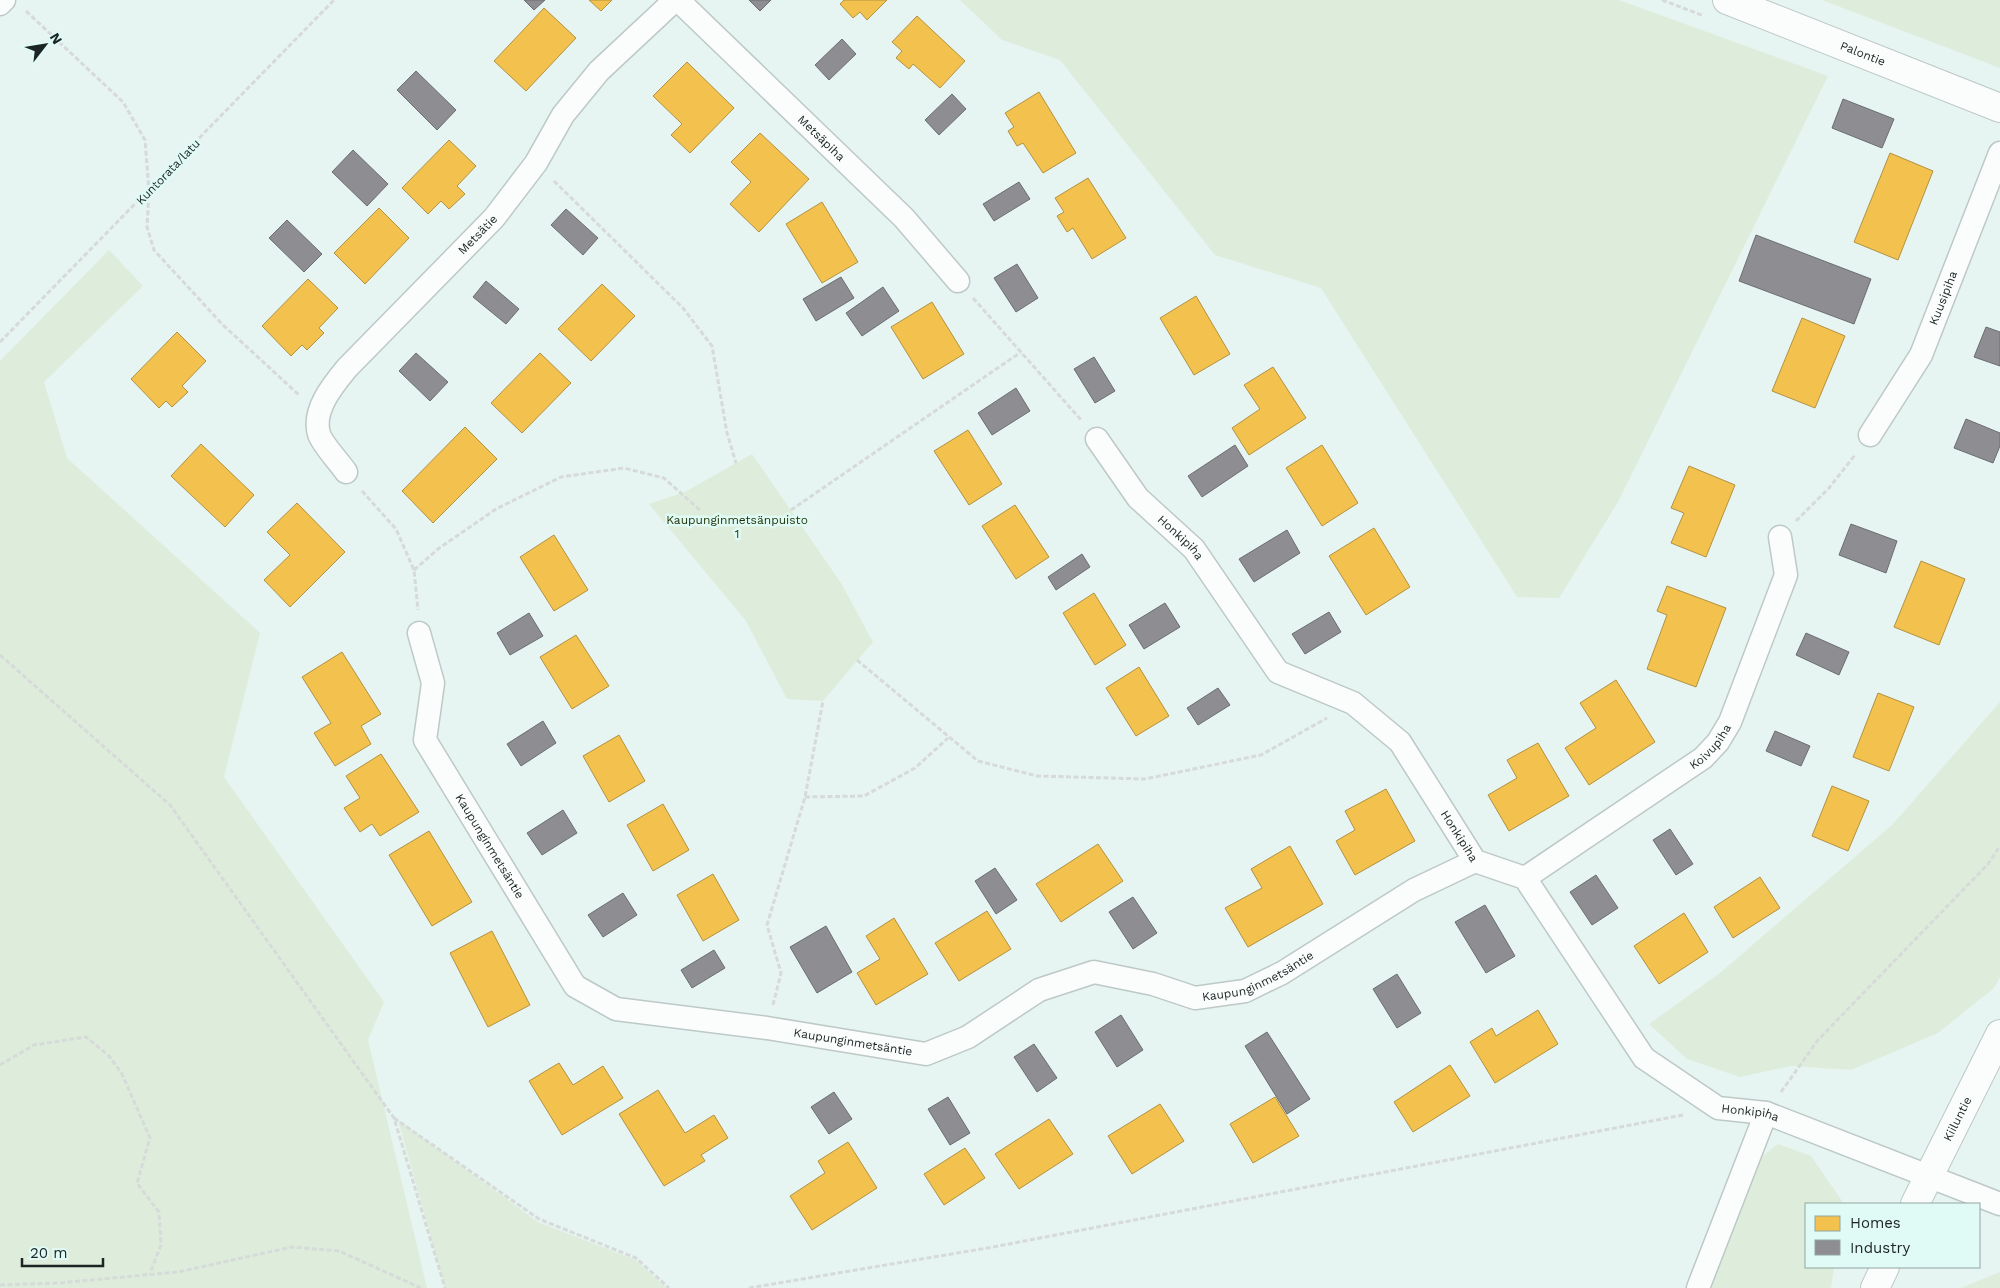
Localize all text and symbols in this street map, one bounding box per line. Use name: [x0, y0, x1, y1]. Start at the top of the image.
north arrow: [20, 20, 70, 70]
text: N: [47, 30, 66, 47]
street label: Palontie: [1838, 38, 1888, 69]
street label: Metsäpiha: [795, 112, 848, 164]
street label: Kuntorata/latu: [133, 136, 203, 208]
street label: Metsätie: [455, 212, 500, 257]
street label: Kuusipiha: [1926, 269, 1960, 327]
street label: Honkipiha: [1155, 512, 1206, 563]
park label: Kaupunginmetsänpuisto 1: [666, 513, 808, 541]
street label: Koivupiha: [1687, 721, 1734, 772]
street label: Kaupunginmetsäntie: [453, 791, 527, 901]
street label: Honkipiha: [1438, 808, 1481, 865]
street label: Kaupunginmetsäntie: [1201, 948, 1316, 1004]
street label: Kaupunginmetsäntie: [793, 1025, 914, 1059]
street label: Kiiluntie: [1941, 1094, 1974, 1144]
street label: Honkipiha: [1721, 1101, 1781, 1125]
legend: [1805, 1203, 1980, 1268]
text: Homes: [1850, 1214, 1901, 1232]
scale bar: [22, 1236, 104, 1268]
text: Industry: [1850, 1239, 1911, 1257]
text: 20 m: [30, 1244, 68, 1262]

